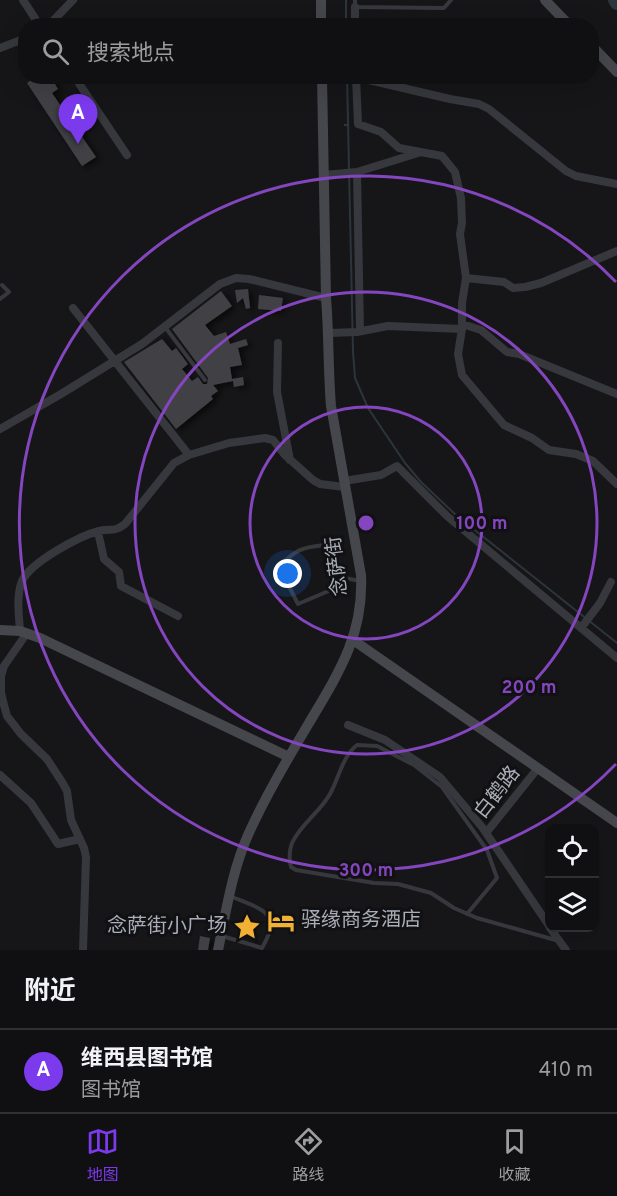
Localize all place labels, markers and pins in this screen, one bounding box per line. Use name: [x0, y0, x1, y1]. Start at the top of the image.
pin: A: [58, 94, 98, 144]
centre of rings: [356, 513, 376, 533]
hotel icon: 驿缘商务酒店: [266, 906, 296, 936]
place label: 驿缘商务酒店: [301, 908, 421, 934]
place icon: 念萨街小广场: [232, 912, 262, 942]
place label: 念萨街小广场: [107, 914, 227, 940]

